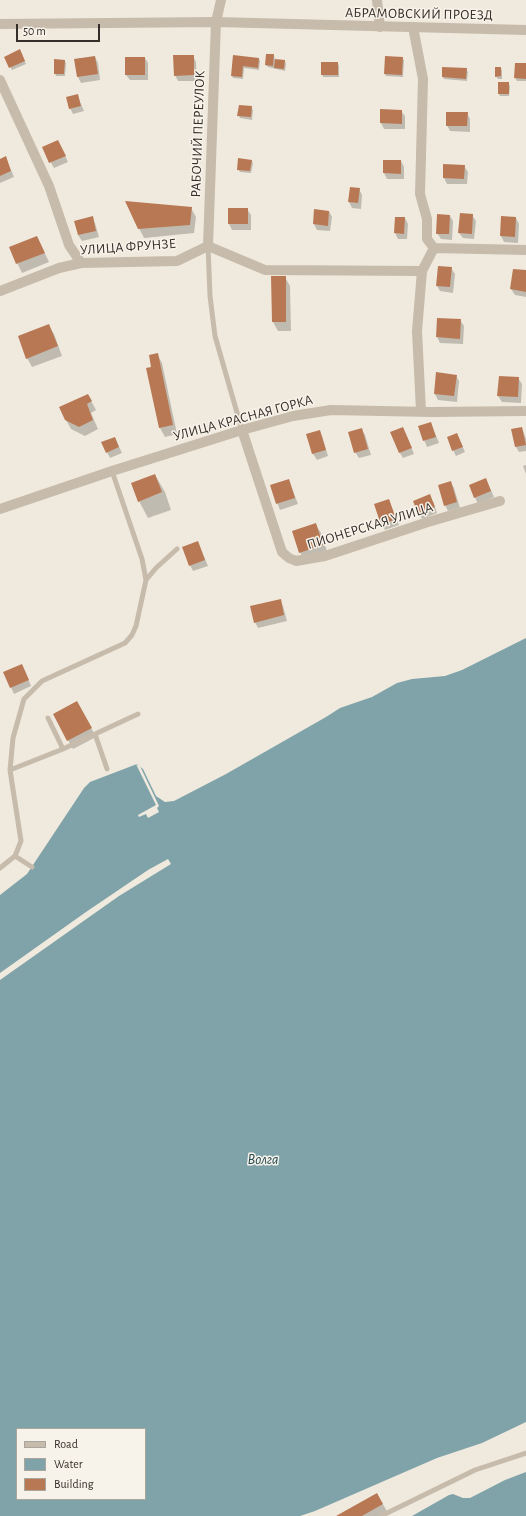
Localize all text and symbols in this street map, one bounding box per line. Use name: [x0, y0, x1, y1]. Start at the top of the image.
street label: АБРАМОВСКИЙ ПРОЕЗД: [345, 4, 493, 24]
scale bar: [18, 16, 102, 42]
text: 50 m: [23, 25, 46, 37]
street label: РАБОЧИЙ ПЕРЕУЛОК: [187, 70, 209, 198]
street label: УЛИЦА ФРУНЗЕ: [79, 235, 177, 259]
street label: УЛИЦА КРАСНАЯ ГОРКА: [171, 391, 315, 445]
street label: ПИОНЕРСКАЯ УЛИЦА: [305, 499, 435, 553]
water label: Волга: [248, 1150, 278, 1168]
legend: [16, 1428, 146, 1500]
text: Road: [54, 1438, 78, 1450]
text: Water: [54, 1458, 83, 1470]
text: Building: [54, 1478, 94, 1490]

